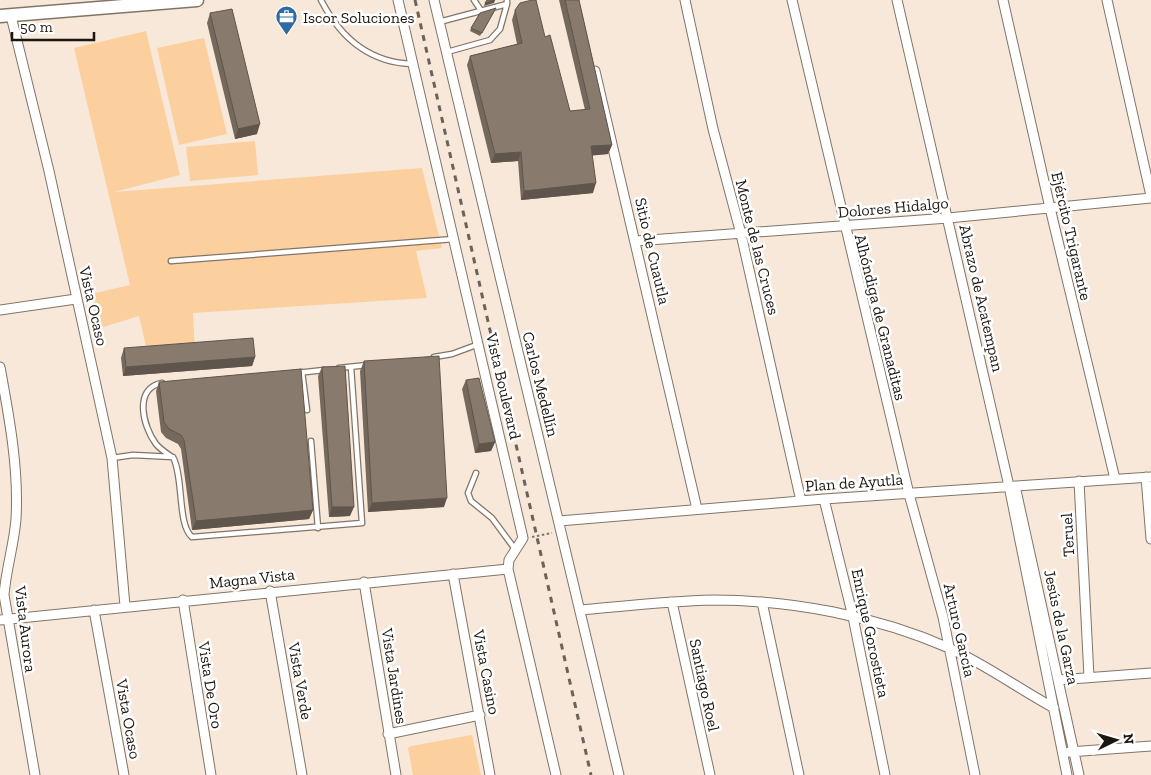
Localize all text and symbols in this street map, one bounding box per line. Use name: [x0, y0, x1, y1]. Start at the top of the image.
office icon: Iscor Soluciones: [275, 5, 299, 36]
place label: Iscor Soluciones: [303, 8, 415, 27]
scale bar: [12, 10, 95, 42]
text: 50 m: [20, 18, 53, 36]
street label: Ejército Trigarante: [1047, 170, 1096, 302]
street label: Monte de las Cruces: [732, 178, 784, 317]
street label: Dolores Hidalgo: [837, 193, 949, 222]
street label: Sitio de Cuautla: [631, 196, 674, 307]
street label: Abrazo de Acatempan: [955, 223, 1008, 374]
street label: Alhóndiga de Granaditas: [851, 232, 910, 402]
street label: Vista Ocaso: [75, 264, 112, 348]
street label: Vista Boulevard: [482, 330, 525, 441]
street label: Carlos Medellín: [518, 330, 563, 439]
street label: Plan de Ayutla: [804, 470, 904, 495]
street label: Teruel: [1057, 513, 1078, 557]
street label: Magna Vista: [208, 565, 296, 592]
street label: Enrique Gorostieta: [848, 567, 894, 700]
street label: Jesús de la Garza: [1040, 568, 1083, 687]
street label: Arturo García: [939, 581, 980, 679]
street label: Vista Aurora: [11, 584, 40, 674]
street label: Vista Jardines: [377, 626, 411, 725]
street label: Vista Casino: [469, 627, 504, 716]
street label: Santiago Roel: [685, 637, 724, 733]
street label: Vista De Oro: [194, 639, 227, 730]
street label: Vista Verde: [284, 640, 317, 721]
street label: Vista Ocaso: [112, 677, 145, 761]
north arrow: [1091, 715, 1141, 765]
text: N: [1120, 733, 1137, 745]

